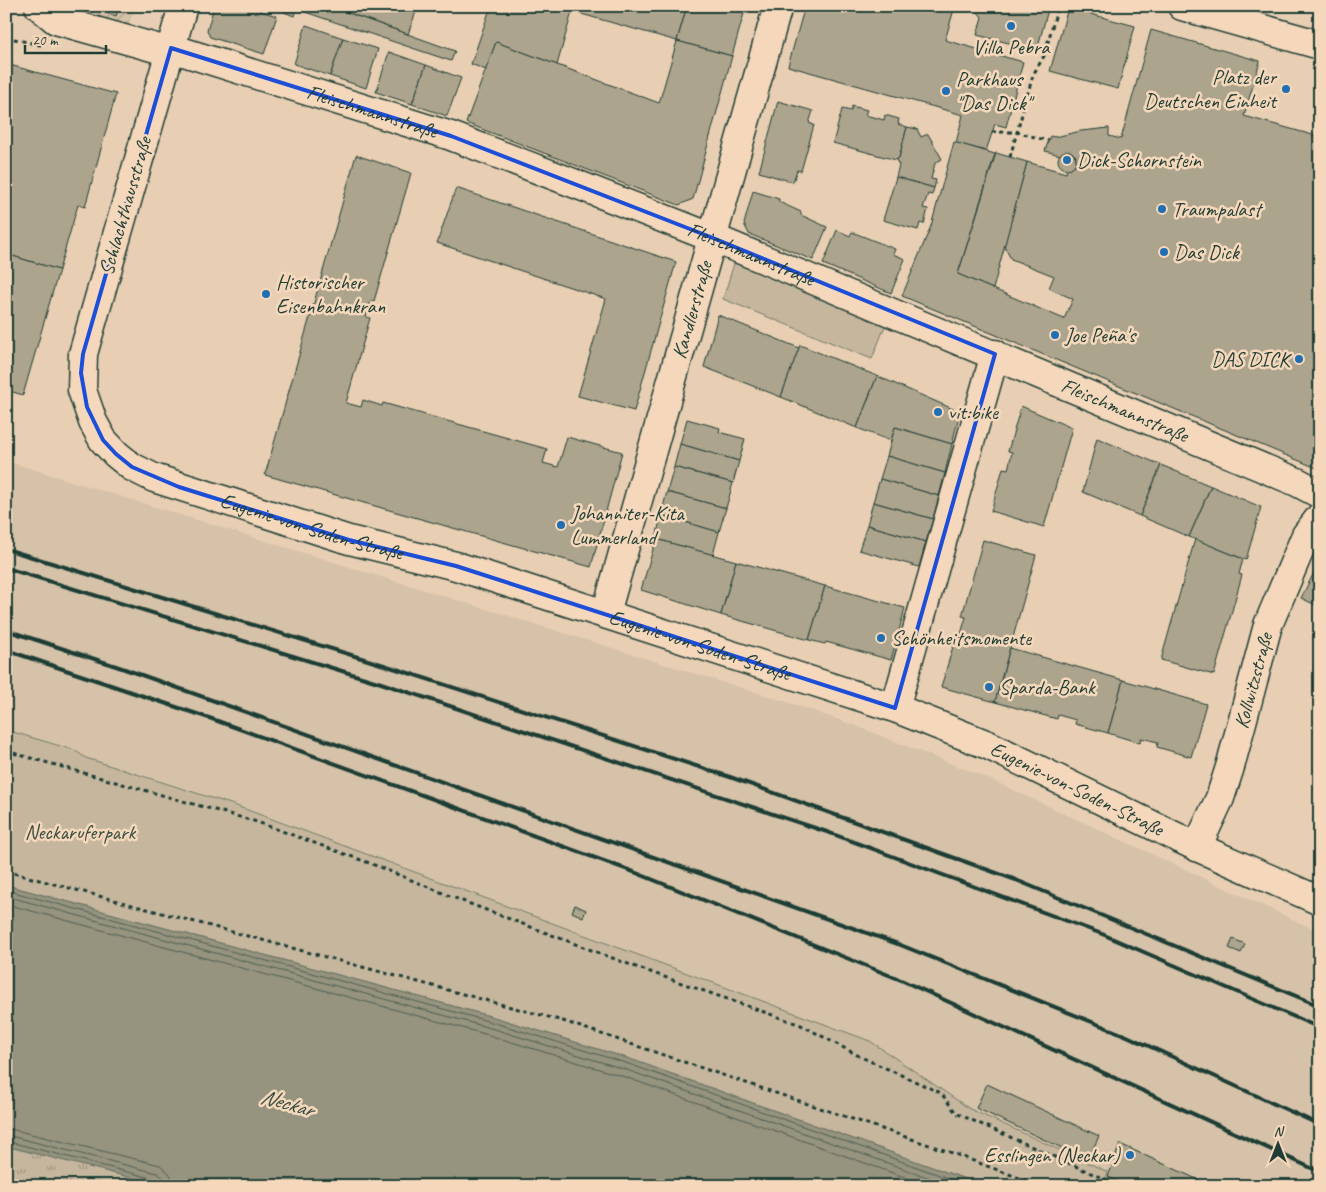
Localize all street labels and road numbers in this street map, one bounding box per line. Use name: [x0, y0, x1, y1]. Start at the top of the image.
street label: Fleischmannstraße: [304, 79, 443, 145]
street label: Schlachthausstraße: [93, 132, 158, 278]
street label: Fleischmannstraße: [684, 216, 821, 293]
street label: Kandlerstraße: [666, 256, 719, 362]
street label: Fleischmannstraße: [1057, 372, 1194, 449]
street label: Eugenie-von-Soden-Straße: [217, 487, 408, 566]
street label: Eugenie-von-Soden-Straße: [606, 603, 796, 687]
street label: Kollwitzstraße: [1228, 628, 1279, 731]
street label: Eugenie-von-Soden-Straße: [986, 735, 1170, 843]

